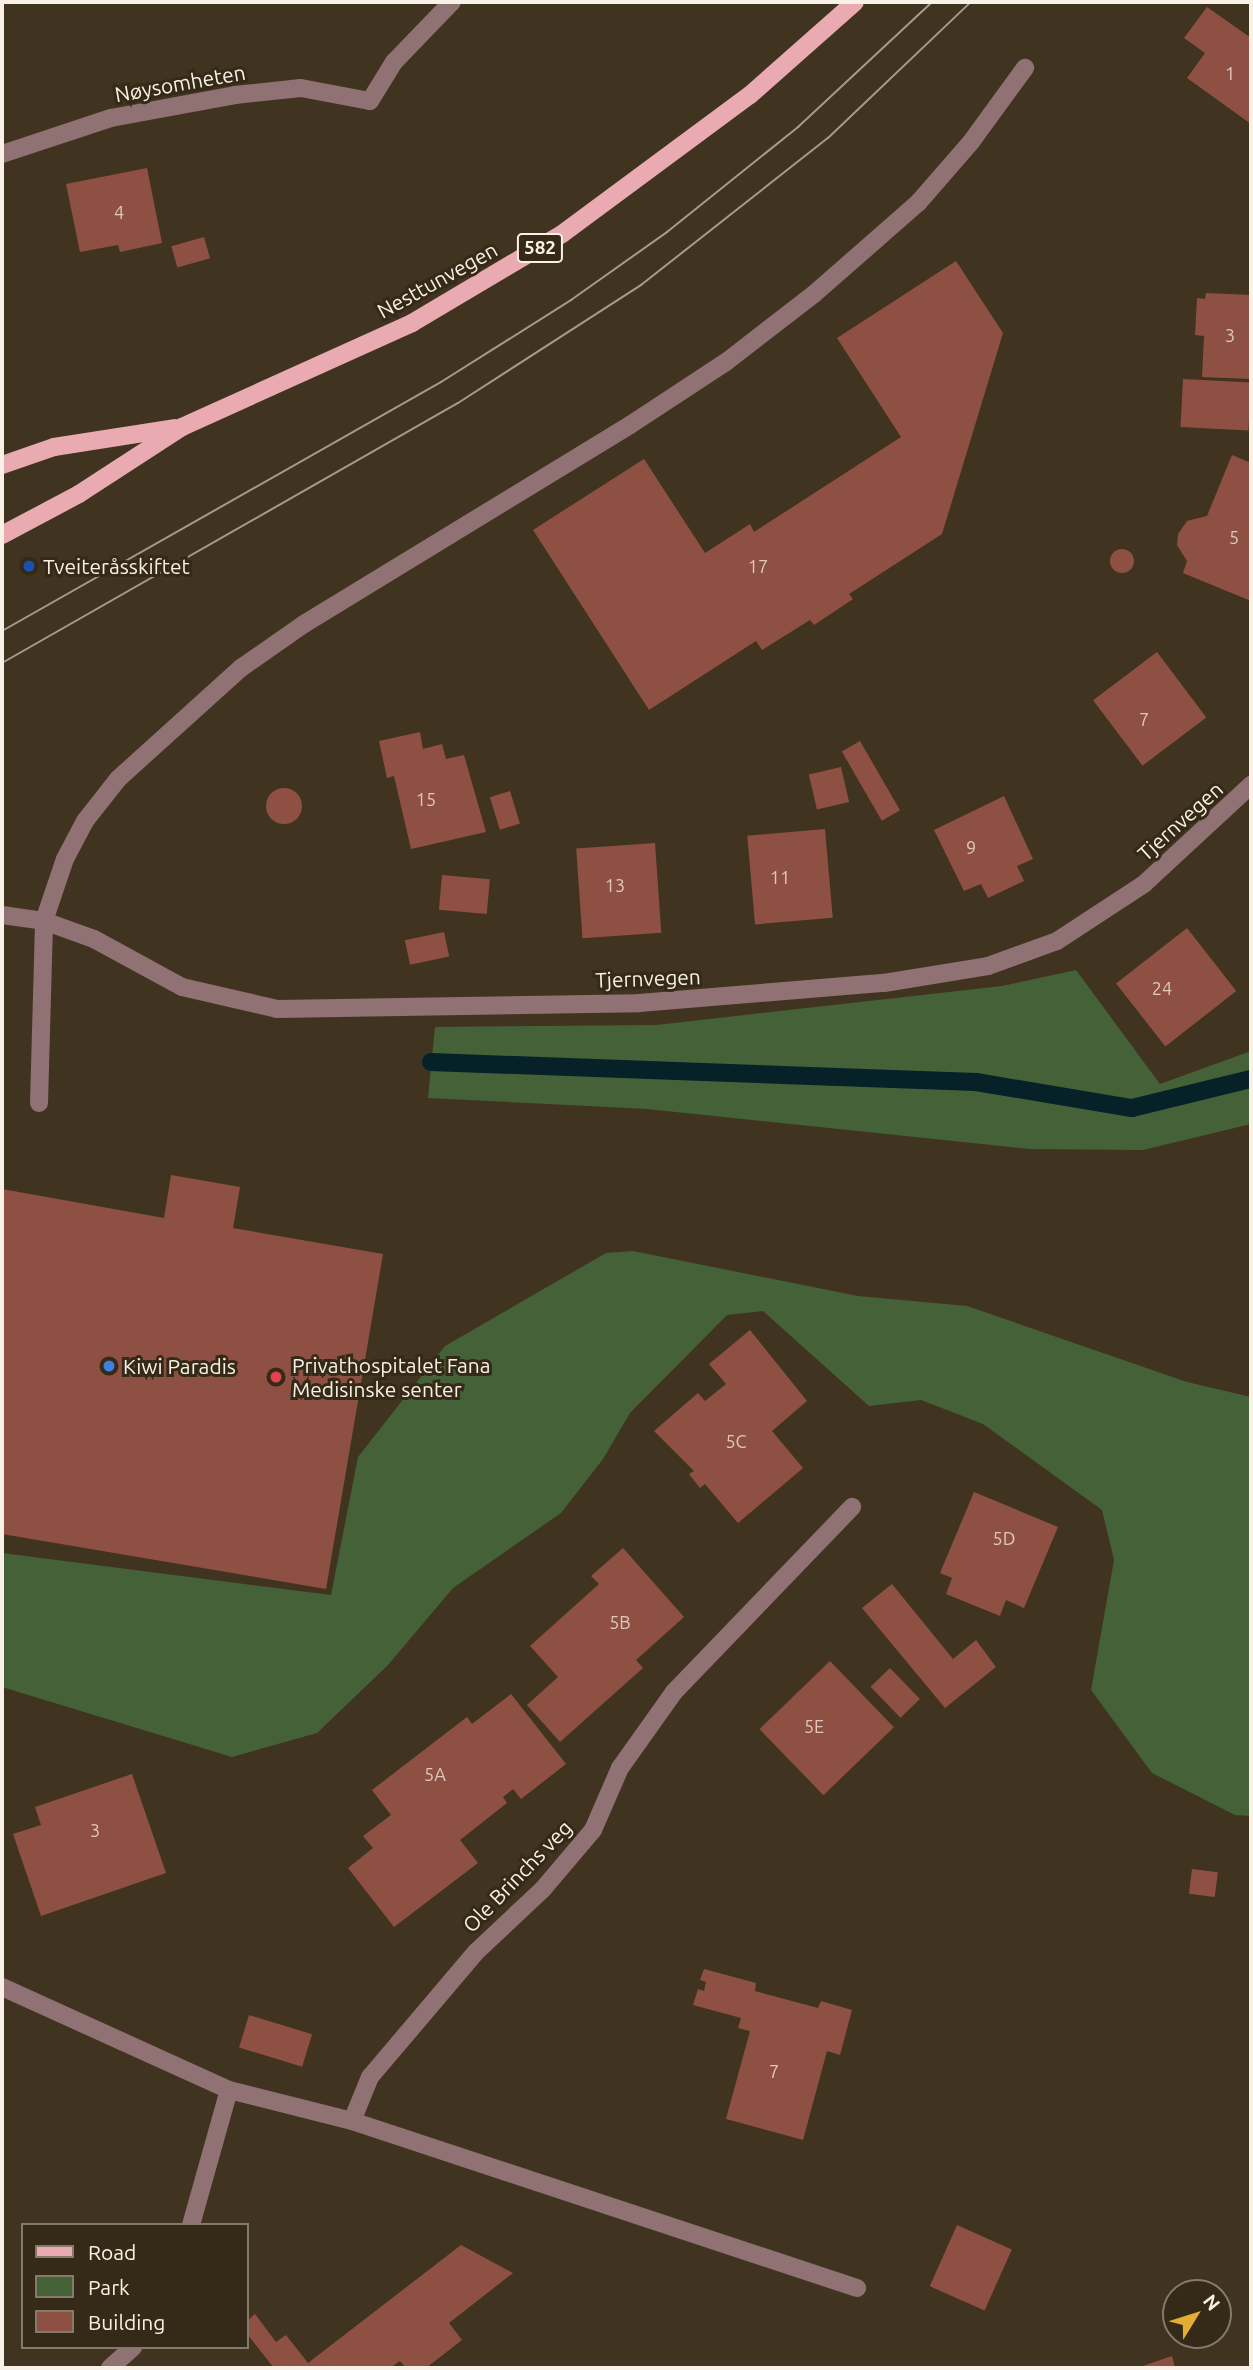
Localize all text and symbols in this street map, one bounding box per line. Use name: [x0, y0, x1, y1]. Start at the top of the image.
street label: Nøysomheten: [113, 59, 247, 107]
house number: 1: [1225, 62, 1235, 84]
house number: 4: [114, 201, 124, 223]
road number: 582: [516, 232, 564, 264]
street label: Nesttunvegen: [372, 237, 502, 323]
house number: 3: [1225, 324, 1235, 346]
house number: 5: [1229, 526, 1239, 548]
place label: Tveiteråsskiftet: [43, 553, 190, 579]
house number: 17: [748, 555, 768, 577]
marker: Tveiteråsskiftet: [21, 558, 37, 574]
house number: 7: [1139, 708, 1149, 730]
street label: Tjernvegen: [1132, 776, 1228, 866]
house number: 15: [416, 788, 436, 810]
house number: 9: [966, 836, 976, 858]
house number: 11: [770, 866, 790, 888]
house number: 13: [605, 874, 625, 896]
street label: Tjernvegen: [595, 964, 701, 992]
house number: 24: [1152, 977, 1172, 999]
place label: Privathospitalet Fana Medisinske senter: [292, 1352, 491, 1402]
place label: Kiwi Paradis: [123, 1353, 236, 1379]
marker: Kiwi Paradis: [101, 1358, 117, 1374]
marker: Privathospitalet Fana Medisinske senter: [266, 1367, 286, 1387]
house number: 5C: [725, 1430, 747, 1452]
house number: 5D: [993, 1527, 1015, 1549]
house number: 5B: [609, 1611, 631, 1633]
house number: 5E: [804, 1715, 824, 1737]
house number: 5A: [424, 1763, 446, 1785]
street label: Ole Brinchs veg: [457, 1815, 577, 1937]
house number: 3: [90, 1819, 100, 1841]
house number: 7: [769, 2060, 779, 2082]
legend: [21, 2223, 248, 2349]
text: Road: [88, 2240, 136, 2264]
text: Park: [88, 2275, 130, 2299]
north arrow: [1162, 2279, 1232, 2349]
text: N: [1199, 2290, 1225, 2315]
text: Building: [88, 2310, 165, 2334]

